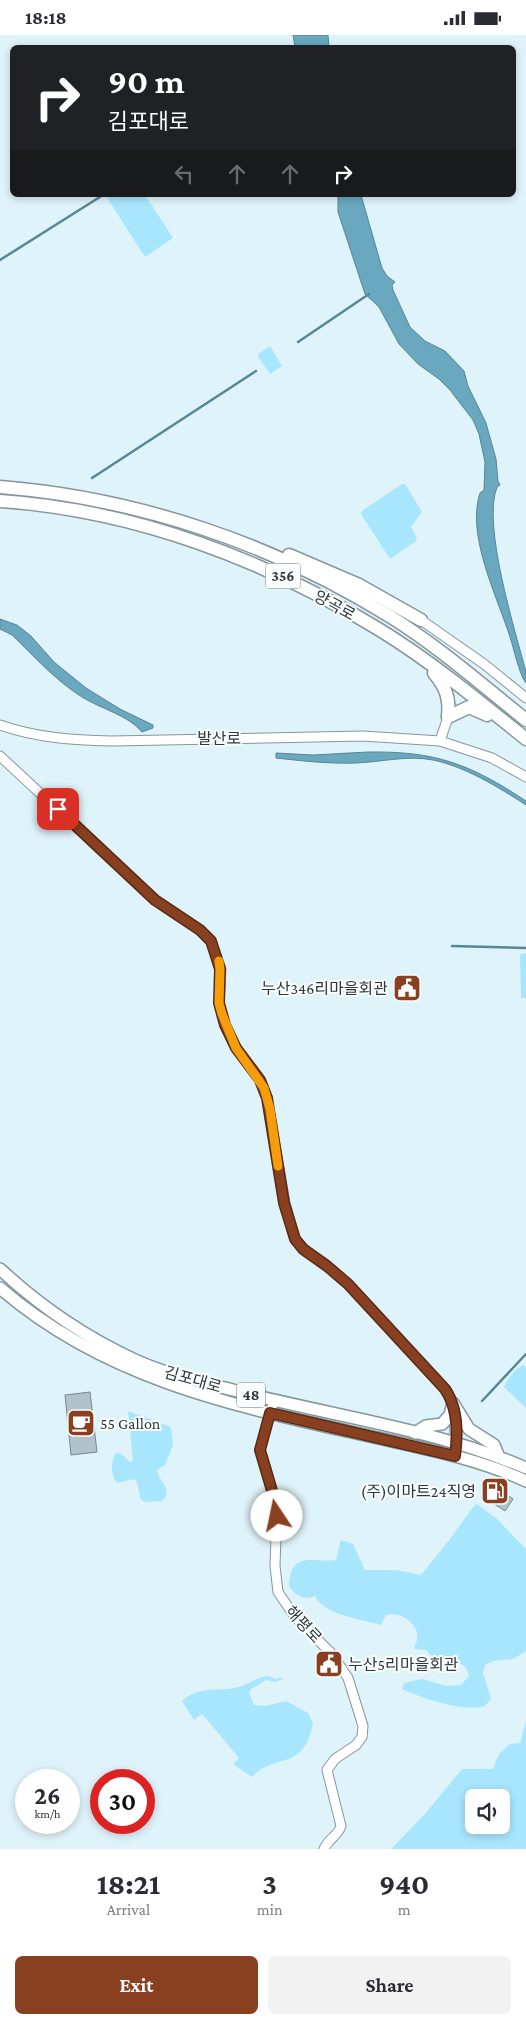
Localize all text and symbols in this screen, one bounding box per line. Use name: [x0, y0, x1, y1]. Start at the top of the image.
text: 18:18: [25, 7, 67, 28]
text: 90 m: [108, 62, 185, 101]
icon: right: [25, 65, 90, 130]
text: 김포대로: [108, 109, 189, 134]
icon: left: [170, 160, 198, 188]
icon: ahead: [223, 160, 251, 188]
icon: ahead: [276, 160, 304, 188]
icon: right: [329, 160, 357, 188]
road number: 356: [266, 563, 300, 589]
street label: 양곡로: [311, 587, 358, 624]
street label: 발산로: [197, 730, 241, 747]
pin: [37, 788, 79, 830]
icon: arrive: [44, 795, 72, 823]
public building icon: 누산346리마을회관: [392, 973, 422, 1003]
place label: 누산346리마을회관: [261, 980, 388, 997]
street label: 김포대로: [162, 1363, 224, 1396]
road number: 48: [237, 1383, 265, 1407]
cafe icon: 55 Gallon: [66, 1408, 96, 1438]
place label: 55 Gallon: [100, 1415, 161, 1432]
fuel station icon: (주)이마트24직영: [480, 1476, 510, 1506]
place label: (주)이마트24직영: [361, 1483, 476, 1501]
position arrow: [250, 1489, 302, 1541]
street label: 해평로: [282, 1602, 325, 1646]
public building icon: 누산5리마을회관: [314, 1649, 344, 1679]
place label: 누산5리마을회관: [348, 1656, 459, 1673]
speed limit sign: 30: [90, 1769, 155, 1834]
text: 26: [34, 1782, 61, 1809]
map controls: [465, 1789, 510, 1834]
button: sound: [465, 1789, 510, 1834]
text: km/h: [35, 1807, 60, 1821]
text: 18:21: [97, 1867, 160, 1900]
text: 3: [262, 1867, 277, 1900]
text: 940: [379, 1867, 429, 1900]
text: Arrival: [107, 1901, 150, 1918]
text: min: [257, 1901, 282, 1918]
text: m: [398, 1901, 411, 1918]
button: Exit: [15, 1956, 258, 2014]
button: Share: [268, 1956, 511, 2014]

